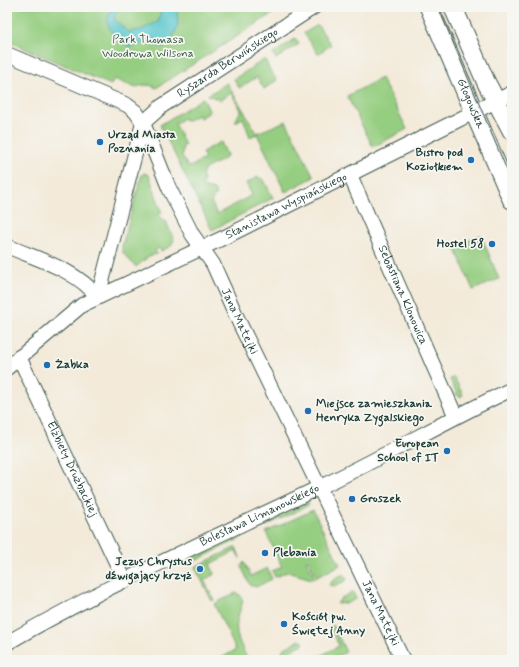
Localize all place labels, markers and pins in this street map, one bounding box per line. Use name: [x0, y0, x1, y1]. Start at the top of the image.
place label: Urząd Miasta Poznania: [108, 127, 176, 157]
marker: Urząd Miasta Poznania: [95, 137, 105, 147]
place label: Bistro pod Koziołkiem: [406, 145, 464, 175]
marker: Bistro pod Koziołkiem: [466, 155, 476, 165]
place label: Hostel 58: [437, 236, 484, 252]
marker: Hostel 58: [487, 239, 497, 249]
place label: Żabka: [55, 357, 89, 373]
marker: Żabka: [42, 360, 52, 370]
place label: Miejsce zamieszkania Henryka Zygalskiego: [316, 396, 433, 427]
marker: Miejsce zamieszkania Henryka Zygalskiego: [303, 406, 313, 416]
place label: European School of IT: [377, 436, 439, 466]
marker: European School of IT: [442, 446, 452, 456]
place label: Groszek: [360, 491, 401, 507]
marker: Groszek: [347, 494, 357, 504]
place label: Plebania: [273, 545, 317, 561]
marker: Plebania: [260, 548, 270, 558]
place label: Jezus Chrystus dźwigający krzyż: [106, 554, 193, 585]
marker: Jezus Chrystus dźwigający krzyż: [195, 564, 205, 574]
place label: Kościół pw. Świętej Anny: [292, 609, 365, 639]
marker: Kościół pw. Świętej Anny: [279, 619, 289, 629]

